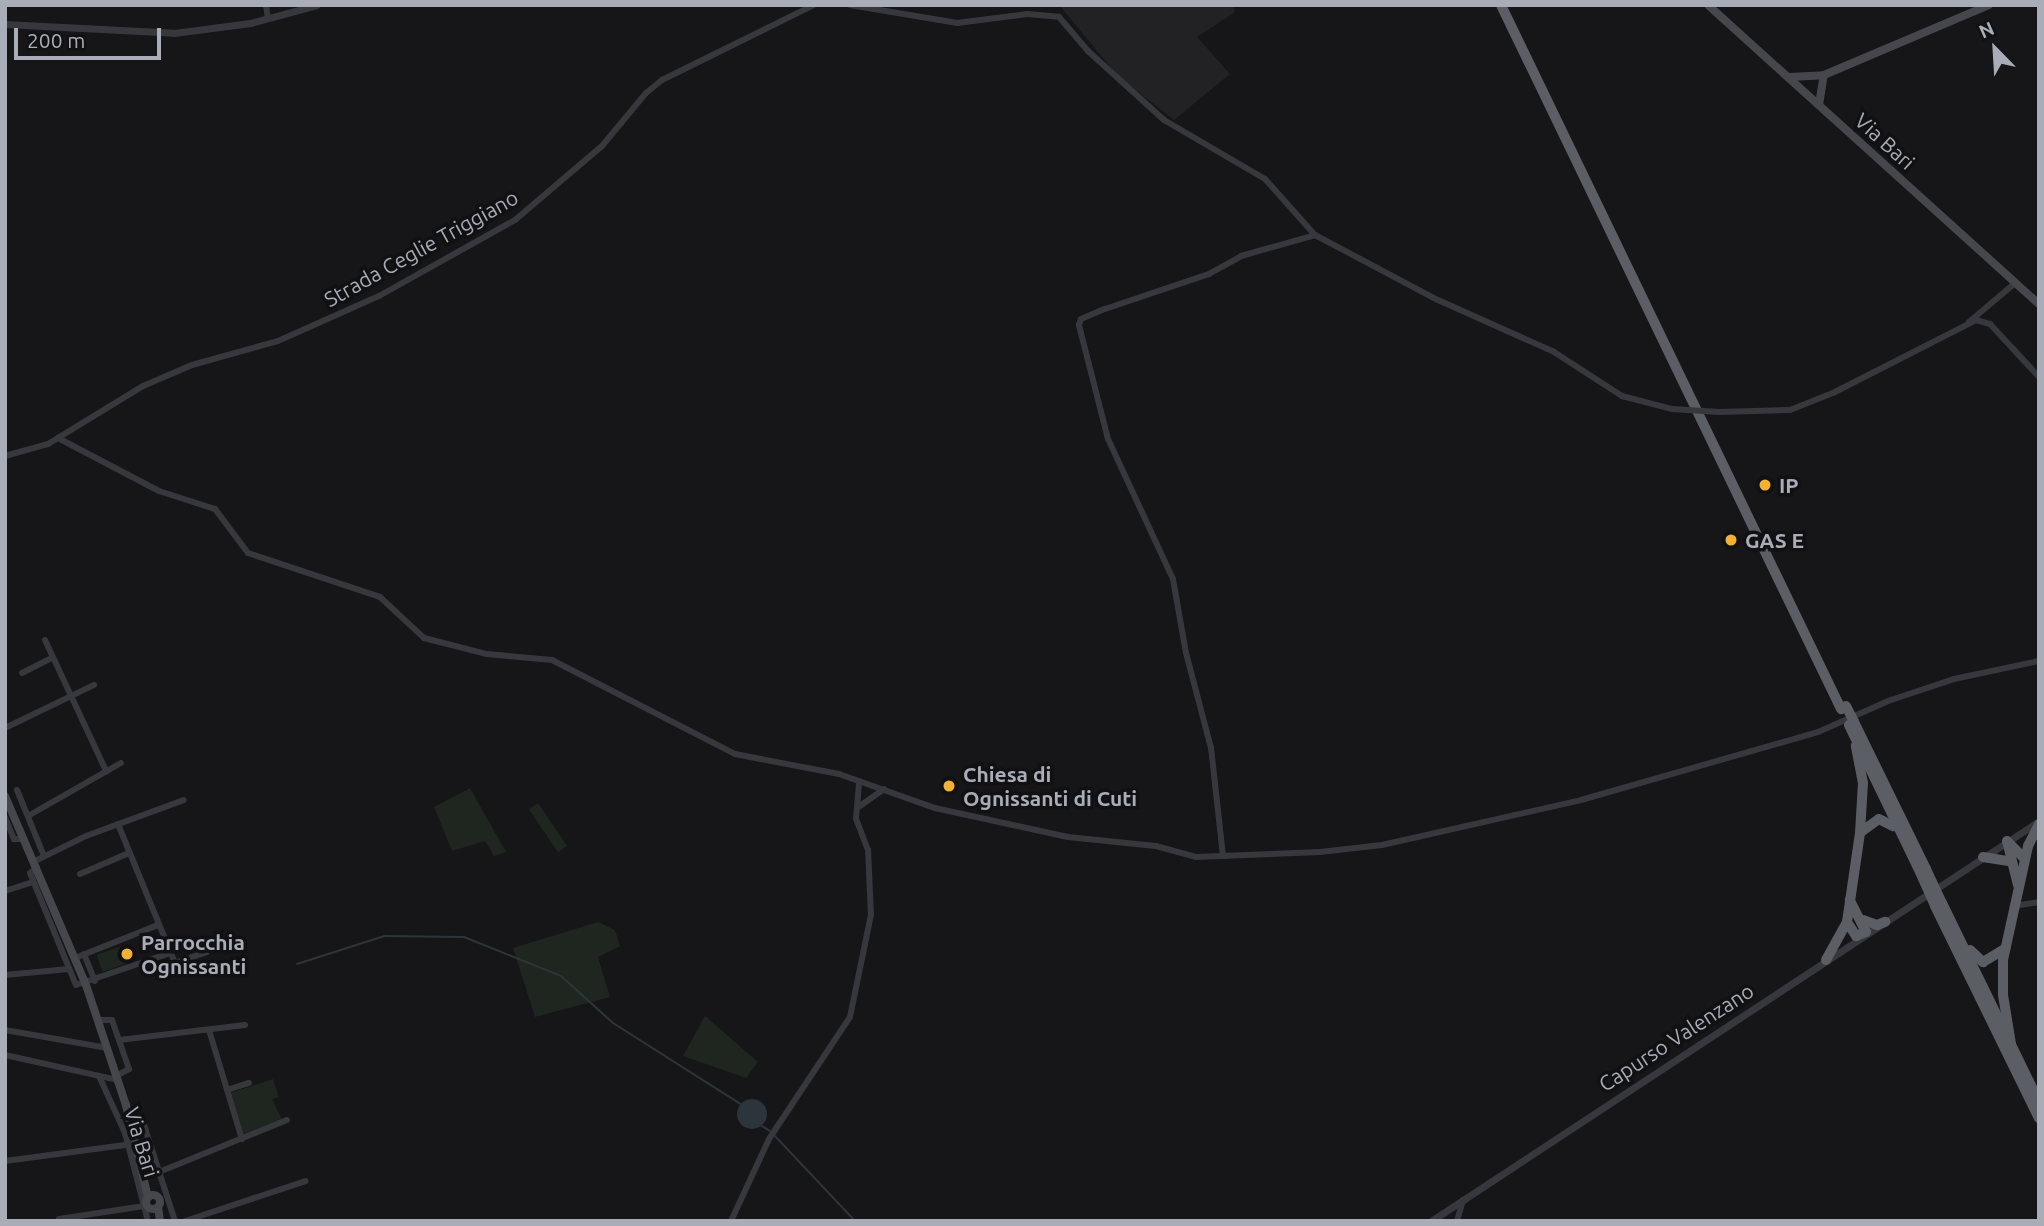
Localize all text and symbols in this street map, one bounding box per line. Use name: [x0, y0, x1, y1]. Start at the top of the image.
scale bar: [18, 14, 164, 58]
north arrow: [1960, 14, 2030, 84]
text: N: [1976, 17, 1997, 43]
text: 200 m: [27, 28, 85, 52]
street label: Via Bari: [1850, 108, 1920, 174]
street label: Strada Ceglie Triggiano: [320, 184, 522, 312]
place label: IP: [1779, 472, 1799, 498]
marker: IP: [1757, 477, 1773, 493]
place label: GAS E: [1745, 527, 1804, 553]
marker: GAS E: [1723, 532, 1739, 548]
place label: Chiesa di Ognissanti di Cuti: [963, 761, 1137, 811]
marker: Chiesa di Ognissanti di Cuti: [941, 778, 957, 794]
place label: Parrocchia Ognissanti: [141, 929, 246, 979]
marker: Parrocchia Ognissanti: [119, 946, 135, 962]
street label: Capurso Valenzano: [1594, 978, 1758, 1096]
street label: Via Bari: [119, 1104, 165, 1180]

